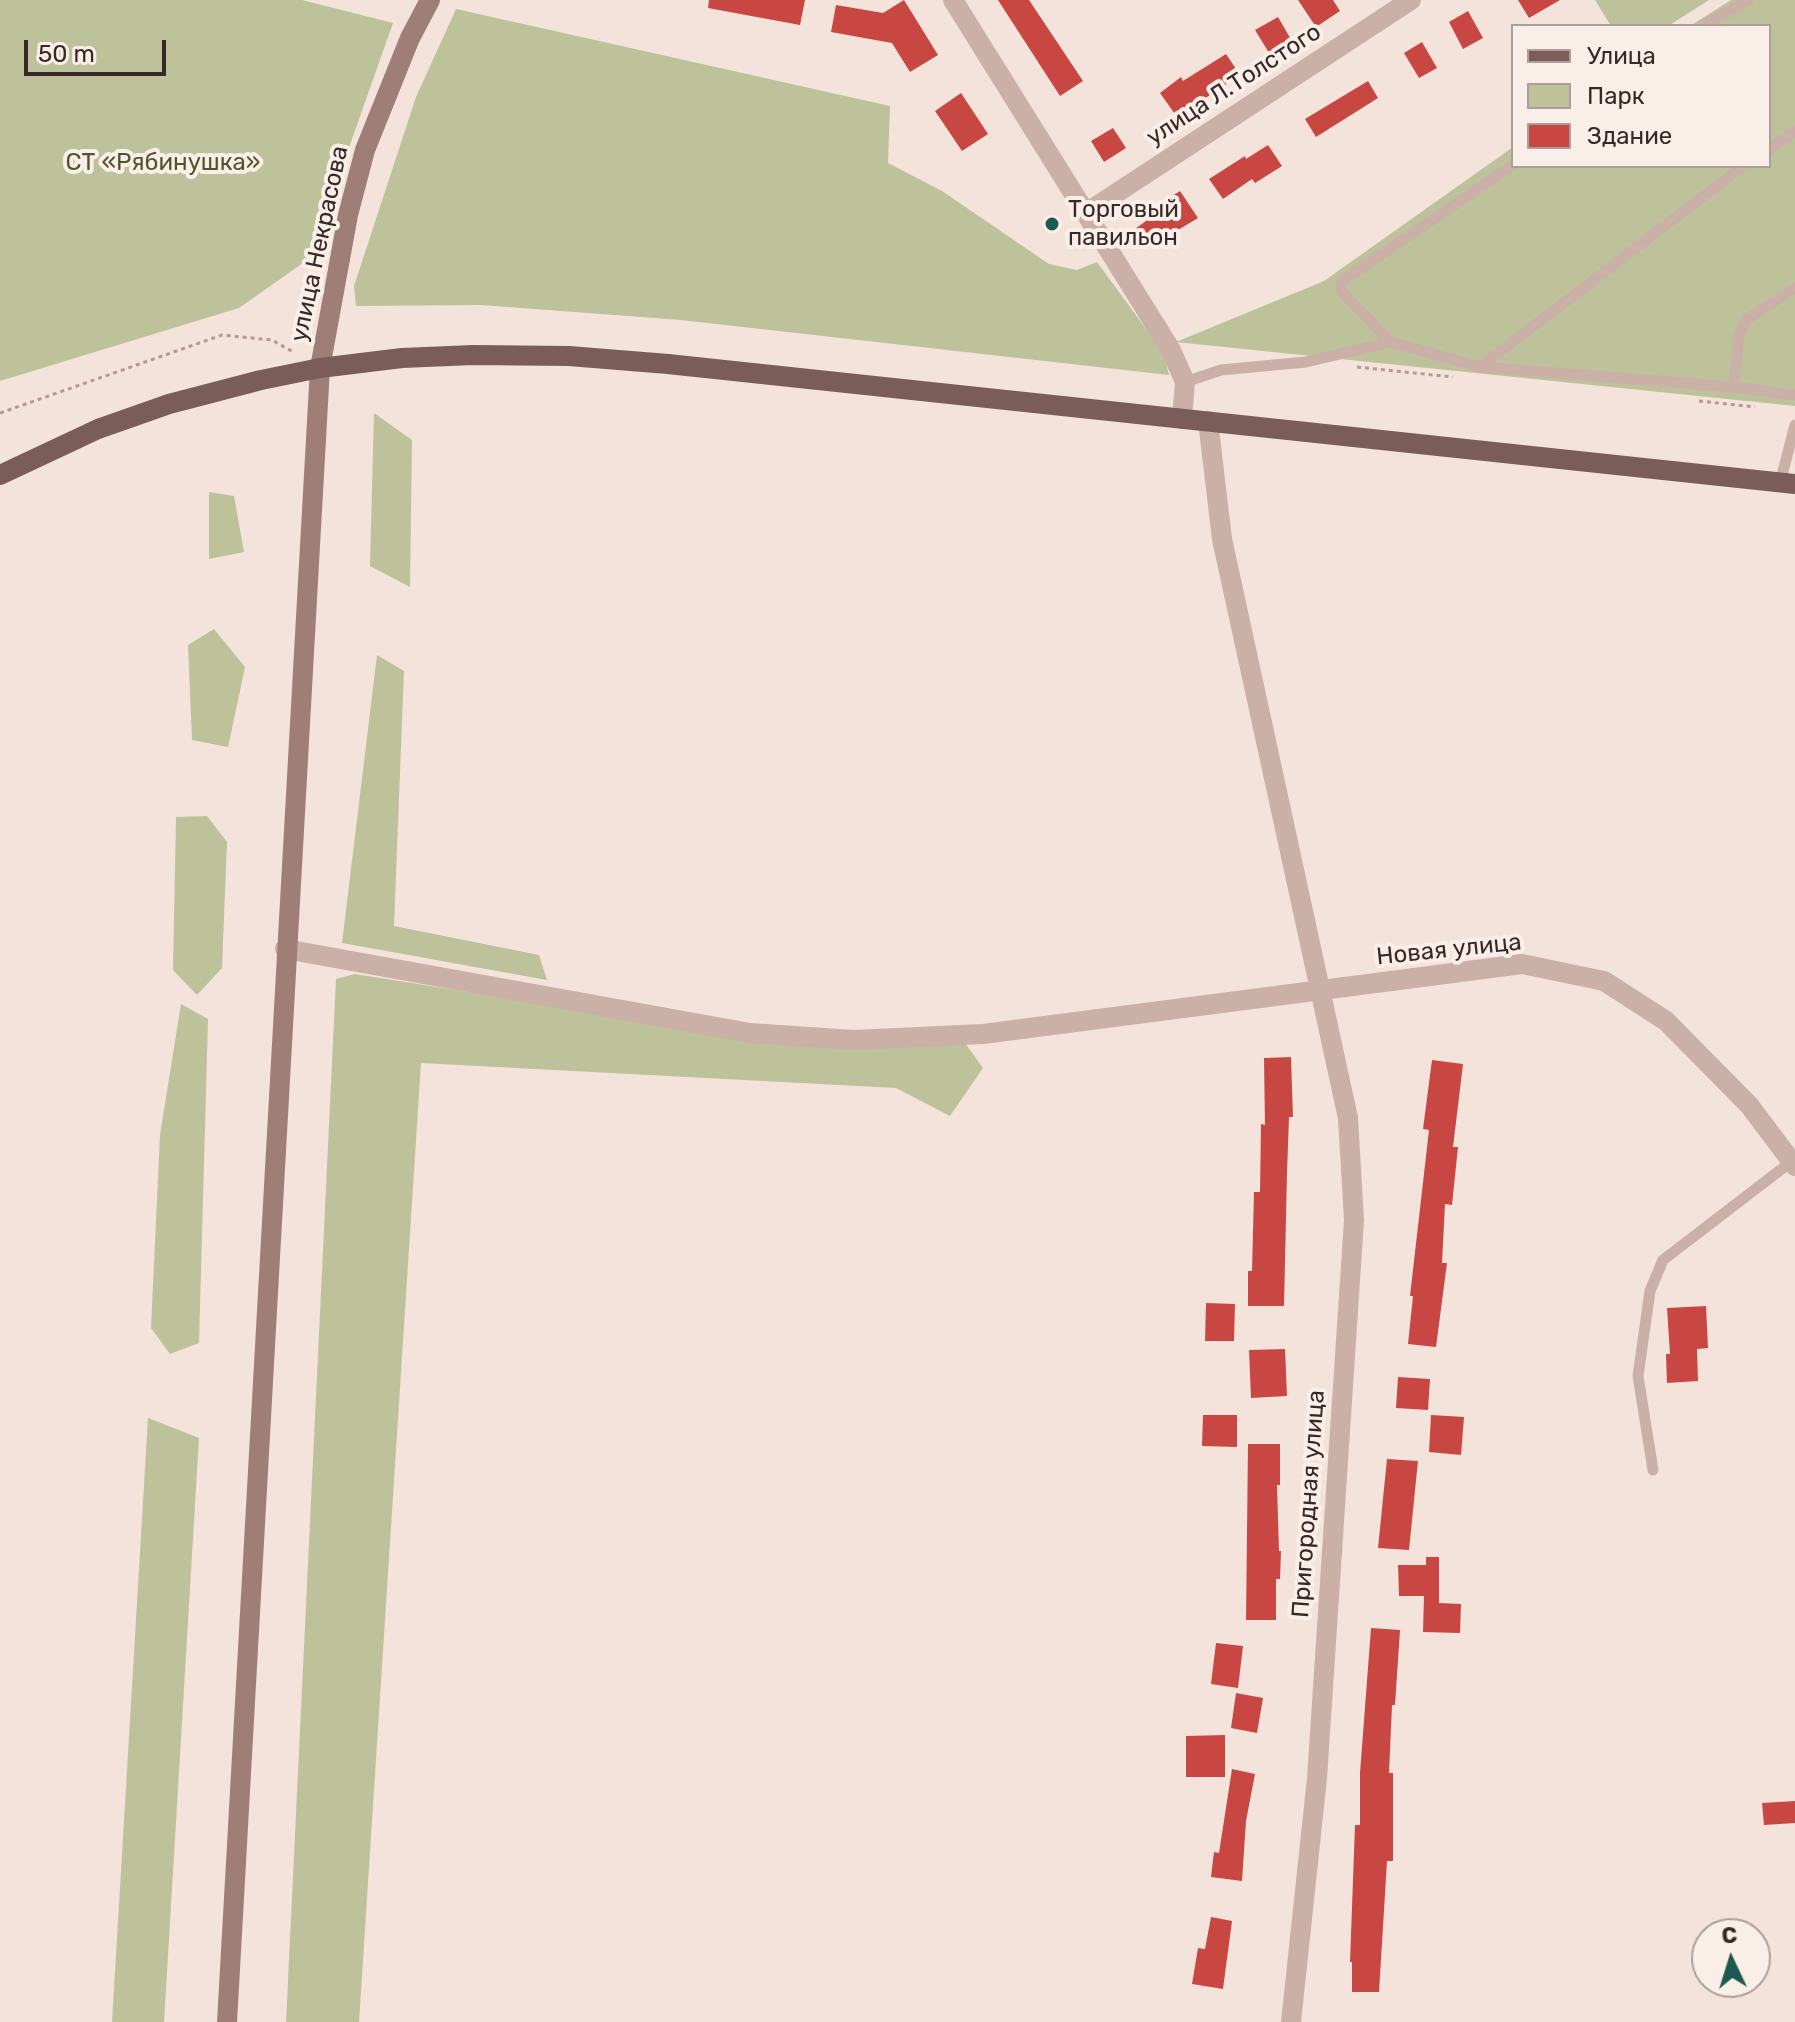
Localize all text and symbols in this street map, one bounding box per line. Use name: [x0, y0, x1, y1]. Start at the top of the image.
street label: улица Л.Толстого: [1141, 18, 1327, 152]
scale bar: [28, 24, 170, 74]
legend: [1511, 24, 1771, 168]
text: 50 m: [38, 40, 95, 68]
text: Улица: [1587, 42, 1656, 70]
text: Парк: [1587, 82, 1645, 110]
text: Здание: [1587, 122, 1672, 150]
street label: улица Некрасова: [285, 143, 355, 345]
park label: СТ «Рябинушка»: [66, 149, 260, 177]
place label: Торговый павильон: [1068, 196, 1179, 252]
marker: Торговый павильон: [1043, 215, 1061, 233]
street label: Новая улица: [1375, 928, 1523, 972]
street label: Пригородная улица: [1287, 1389, 1331, 1619]
north arrow: [1691, 1918, 1771, 1998]
text: С: [1721, 1922, 1738, 1950]

